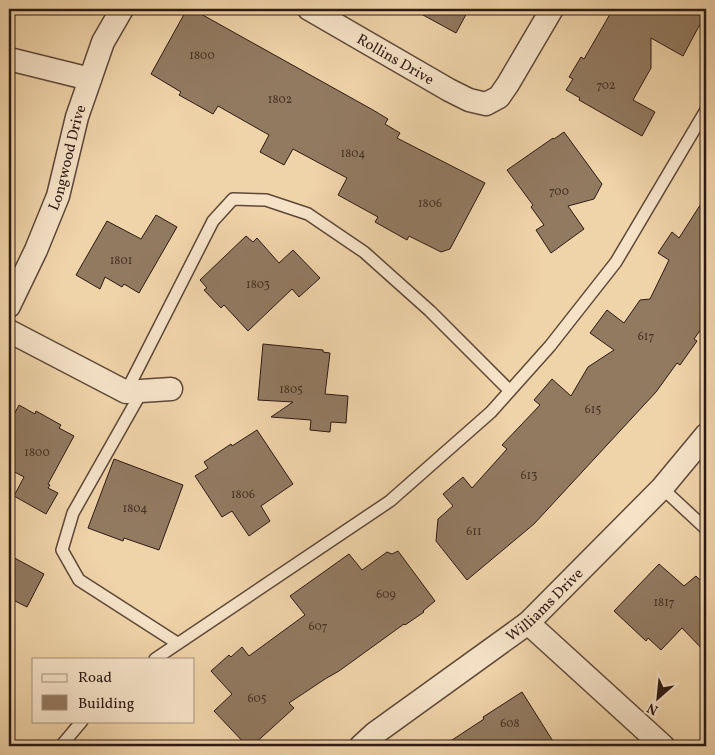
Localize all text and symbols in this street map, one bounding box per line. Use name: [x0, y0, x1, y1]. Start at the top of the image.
street label: Rollins Drive: [352, 30, 437, 91]
house number: 1800: [189, 48, 215, 64]
house number: 702: [597, 78, 616, 94]
house number: 1802: [268, 92, 292, 108]
street label: Longwood Drive: [44, 102, 92, 214]
house number: 1804: [341, 146, 365, 162]
house number: 700: [549, 184, 569, 200]
house number: 1806: [418, 196, 442, 212]
house number: 1801: [110, 253, 132, 269]
house number: 1803: [246, 277, 270, 293]
house number: 617: [638, 329, 654, 345]
house number: 1805: [279, 382, 303, 398]
house number: 615: [585, 402, 601, 418]
house number: 1800: [24, 445, 50, 461]
house number: 613: [521, 468, 537, 484]
house number: 1806: [231, 487, 255, 503]
house number: 1804: [123, 501, 147, 517]
house number: 611: [466, 524, 482, 540]
street label: Williams Drive: [502, 564, 589, 648]
house number: 609: [376, 587, 396, 603]
house number: 1817: [653, 595, 675, 611]
house number: 607: [308, 619, 328, 635]
legend: [32, 658, 195, 722]
text: Road: [78, 668, 112, 689]
north arrow: [632, 672, 682, 722]
house number: 605: [248, 691, 267, 707]
text: Building: [78, 694, 135, 715]
text: N: [644, 697, 662, 719]
house number: 608: [500, 716, 520, 732]

